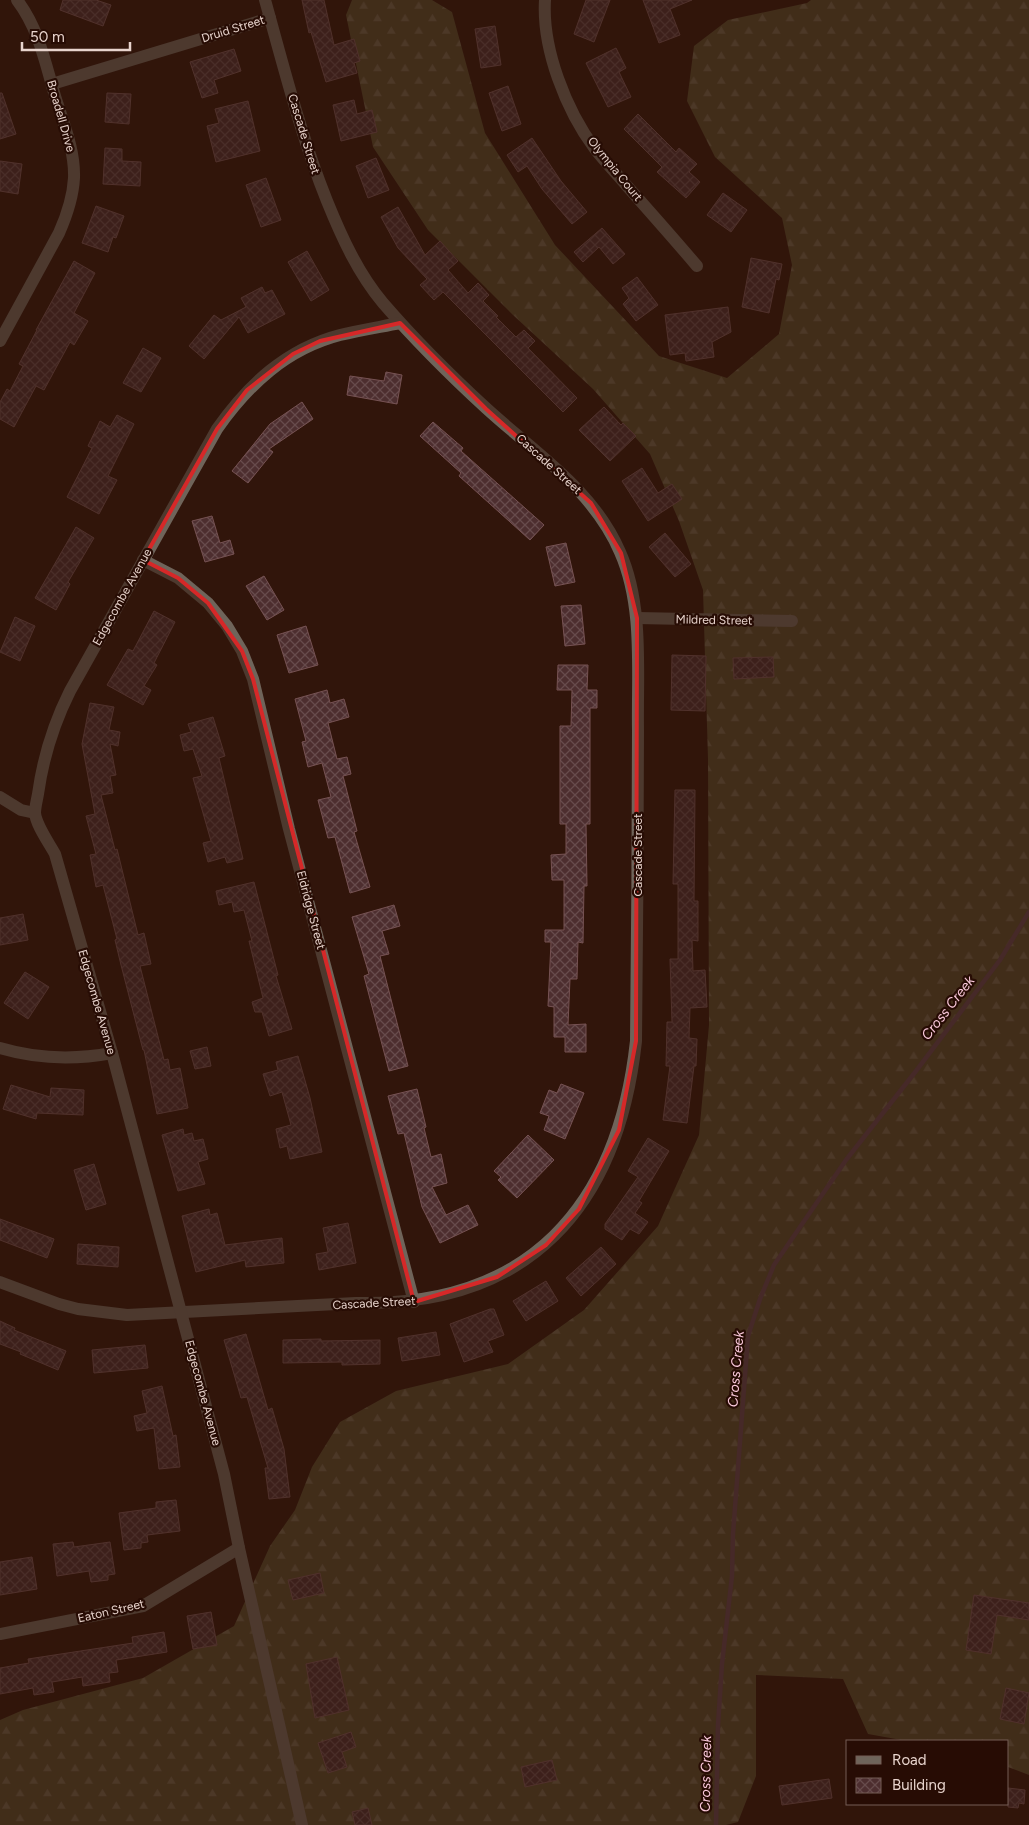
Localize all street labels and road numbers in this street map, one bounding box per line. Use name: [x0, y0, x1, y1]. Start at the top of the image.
street label: Druid Street: [200, 13, 267, 45]
street label: Broadell Drive: [44, 78, 78, 154]
street label: Cascade Street: [285, 92, 323, 176]
street label: Olympia Court: [585, 134, 645, 204]
street label: Cascade Street: [513, 431, 585, 497]
street label: Edgecombe Avenue: [90, 546, 155, 648]
street label: Mildred Street: [675, 612, 753, 628]
street label: Cascade Street: [631, 813, 645, 897]
street label: Eldridge Street: [294, 869, 328, 951]
street label: Edgecombe Avenue: [75, 948, 119, 1057]
street label: Cascade Street: [332, 1294, 416, 1312]
street label: Edgecombe Avenue: [182, 1339, 224, 1448]
street label: Eaton Street: [76, 1596, 146, 1625]

